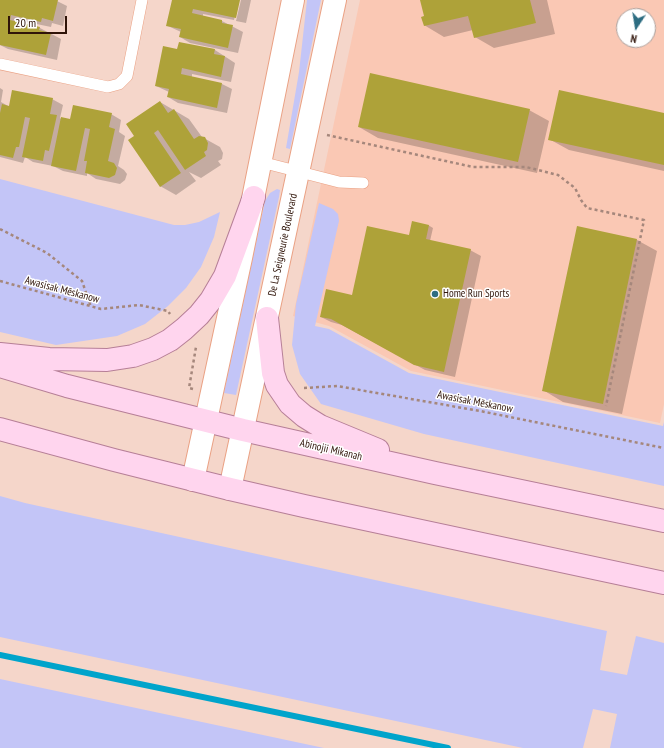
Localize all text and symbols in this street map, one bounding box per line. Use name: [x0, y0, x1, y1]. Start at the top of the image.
scale bar: [10, 8, 69, 34]
north arrow: [616, 8, 656, 48]
text: 20 m: [15, 15, 36, 30]
text: N: [629, 31, 638, 46]
street label: De La Seigneurie Boulevard: [266, 192, 300, 298]
street label: Awasisak Mēskanow: [23, 274, 101, 306]
place label: Home Run Sports: [443, 287, 509, 301]
marker: Home Run Sports: [430, 289, 440, 299]
street label: Awasisak Mēskanow: [436, 388, 514, 416]
street label: Abinojii Mikanah: [299, 436, 363, 464]

